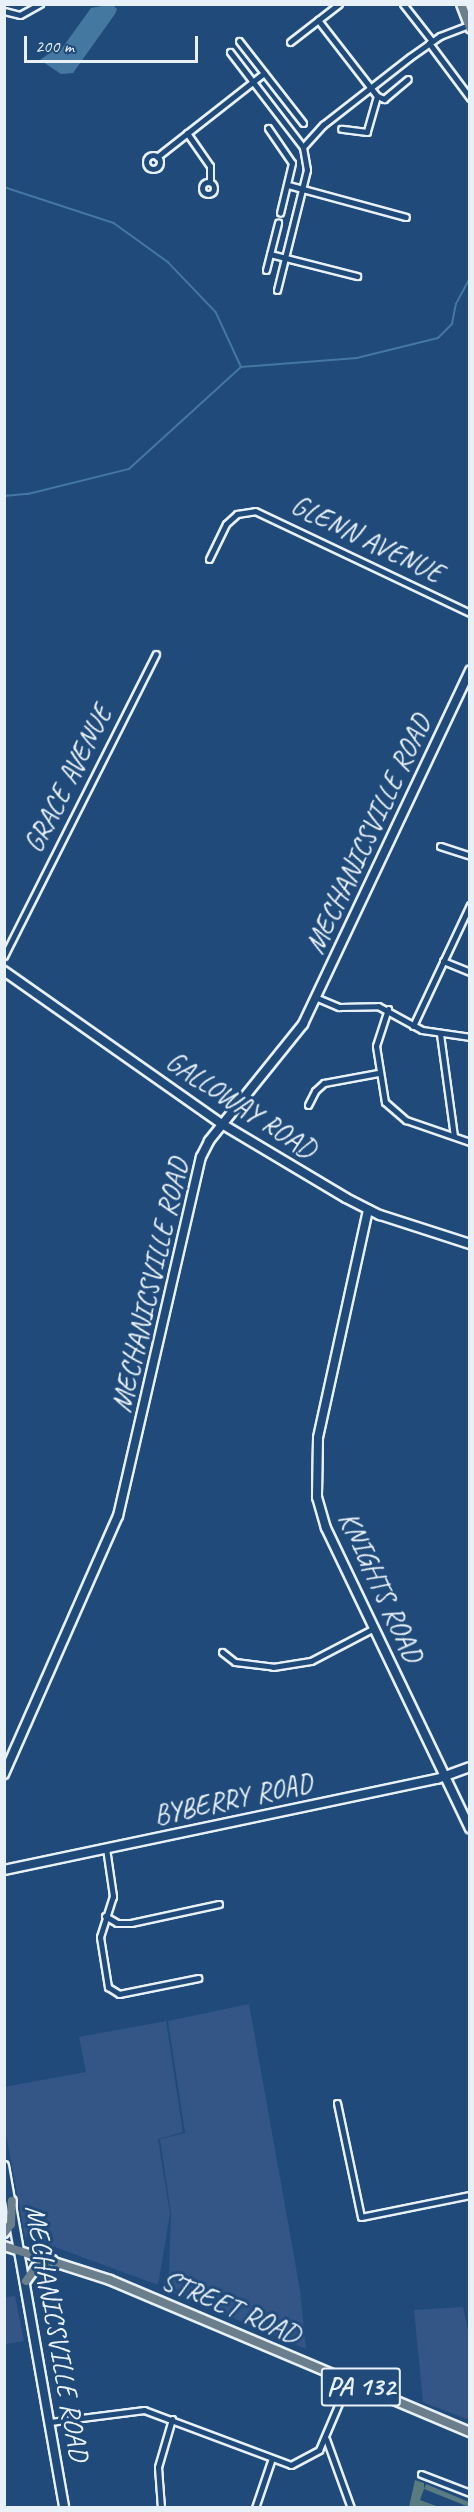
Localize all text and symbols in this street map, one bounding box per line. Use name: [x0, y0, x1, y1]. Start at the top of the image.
scale bar: [27, 24, 201, 62]
text: 200 m: [35, 35, 74, 57]
street label: GLENN AVENUE: [286, 488, 448, 590]
street label: GRACE AVENUE: [16, 699, 120, 859]
street label: MECHANICSVILLE ROAD: [298, 709, 438, 959]
street label: GALLOWAY ROAD: [159, 1044, 323, 1166]
street label: MECHANICSVILLE ROAD: [104, 1155, 196, 1415]
street label: KNIGHTS ROAD: [331, 1506, 431, 1668]
street label: BYBERRY ROAD: [150, 1766, 316, 1832]
street label: MECHANICSVILLE ROAD: [18, 2202, 96, 2464]
street label: STREET ROAD: [156, 2263, 306, 2351]
road number: PA 132: [320, 2363, 401, 2411]

